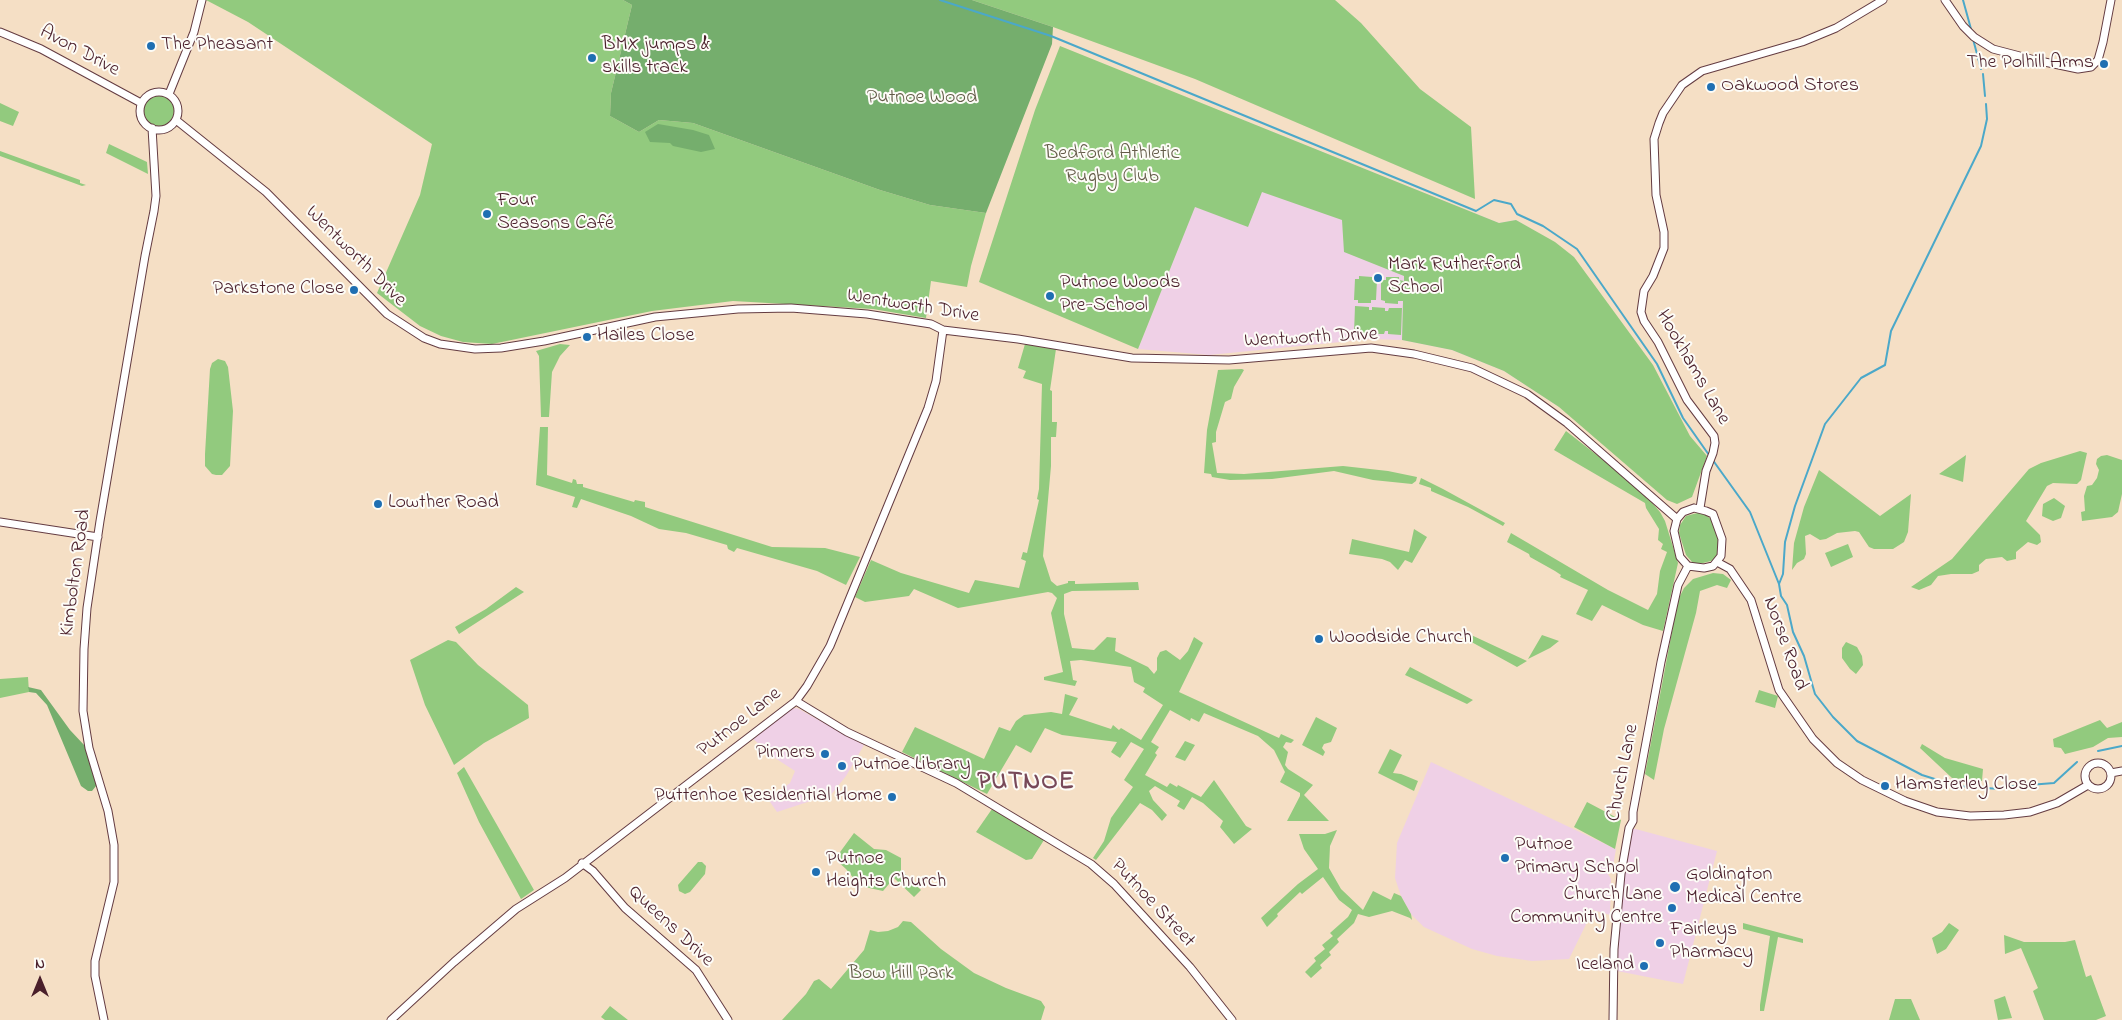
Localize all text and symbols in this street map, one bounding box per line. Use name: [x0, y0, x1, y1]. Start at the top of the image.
street label: Avon Drive: [35, 21, 123, 83]
place label: The Pheasant: [161, 34, 273, 58]
place label: BMX jumps & skills track: [602, 34, 710, 81]
marker: The Pheasant: [145, 40, 157, 52]
marker: BMX jumps & skills track: [586, 52, 598, 64]
place label: The Polhill Arms: [1967, 52, 2094, 76]
marker: The Polhill Arms: [2098, 58, 2110, 70]
place label: Oakwood Stores: [1721, 75, 1859, 99]
marker: Oakwood Stores: [1705, 81, 1717, 93]
park label: Putnoe Wood: [867, 87, 977, 111]
park label: Bedford Athletic Rugby Club: [1045, 143, 1179, 190]
place label: Four Seasons Café: [497, 190, 614, 237]
street label: Wentworth Drive: [299, 201, 411, 313]
marker: Four Seasons Café: [481, 208, 493, 220]
place label: Mark Rutherford School: [1388, 254, 1521, 301]
place label: Putnoe Woods Pre-School: [1060, 272, 1180, 319]
marker: Mark Rutherford School: [1372, 272, 1384, 284]
place label: Parkstone Close: [213, 278, 344, 302]
marker: Parkstone Close: [348, 284, 360, 296]
street label: Wentworth Drive: [845, 285, 981, 329]
marker: Putnoe Woods Pre-School: [1044, 290, 1056, 302]
street label: Hookhams Lane: [1649, 306, 1735, 430]
street label: Wentworth Drive: [1244, 324, 1378, 354]
place label: Hailes Close: [597, 325, 694, 349]
marker: Hailes Close: [581, 331, 593, 343]
place label: Lowther Road: [388, 492, 499, 516]
marker: Lowther Road: [372, 498, 384, 510]
street label: Kimbolton Road: [56, 508, 98, 638]
street label: Norse Road: [1756, 594, 1812, 694]
place label: Woodside Church: [1329, 627, 1472, 651]
marker: Woodside Church: [1313, 633, 1325, 645]
street label: Putnoe Lane: [693, 683, 787, 763]
street label: Church Lane: [1603, 722, 1645, 824]
place label: Pinners: [756, 742, 815, 766]
marker: Pinners: [819, 748, 831, 760]
place label: Putnoe Library: [852, 754, 971, 778]
marker: Putnoe Library: [836, 760, 848, 772]
district label: PUTNOE: [976, 769, 1076, 799]
place label: Hamsterley Close: [1895, 774, 2037, 798]
marker: Hamsterley Close: [1879, 780, 1891, 792]
place label: Puttenhoe Residential Home: [654, 785, 882, 809]
marker: Puttenhoe Residential Home: [886, 791, 898, 803]
place label: Putnoe Primary School: [1515, 834, 1639, 881]
place label: Putnoe Heights Church: [826, 848, 946, 895]
marker: Putnoe Primary School: [1499, 852, 1511, 864]
street label: Putnoe Street: [1105, 854, 1199, 954]
place label: Goldington Medical Centre: [1686, 864, 1802, 911]
marker: Putnoe Heights Church: [810, 866, 822, 878]
marker: Goldington Medical Centre: [1668, 880, 1682, 894]
street label: Queens Drive: [622, 881, 718, 973]
place label: Church Lane Community Centre: [1510, 884, 1662, 931]
marker: Church Lane Community Centre: [1666, 902, 1678, 914]
place label: Fairleys Pharmacy: [1670, 919, 1753, 966]
marker: Fairleys Pharmacy: [1654, 937, 1666, 949]
text: N: [35, 954, 45, 975]
place label: Iceland: [1576, 954, 1634, 978]
north arrow: [15, 955, 65, 1005]
marker: Iceland: [1638, 960, 1650, 972]
park label: Bow Hill Park: [848, 963, 954, 987]

